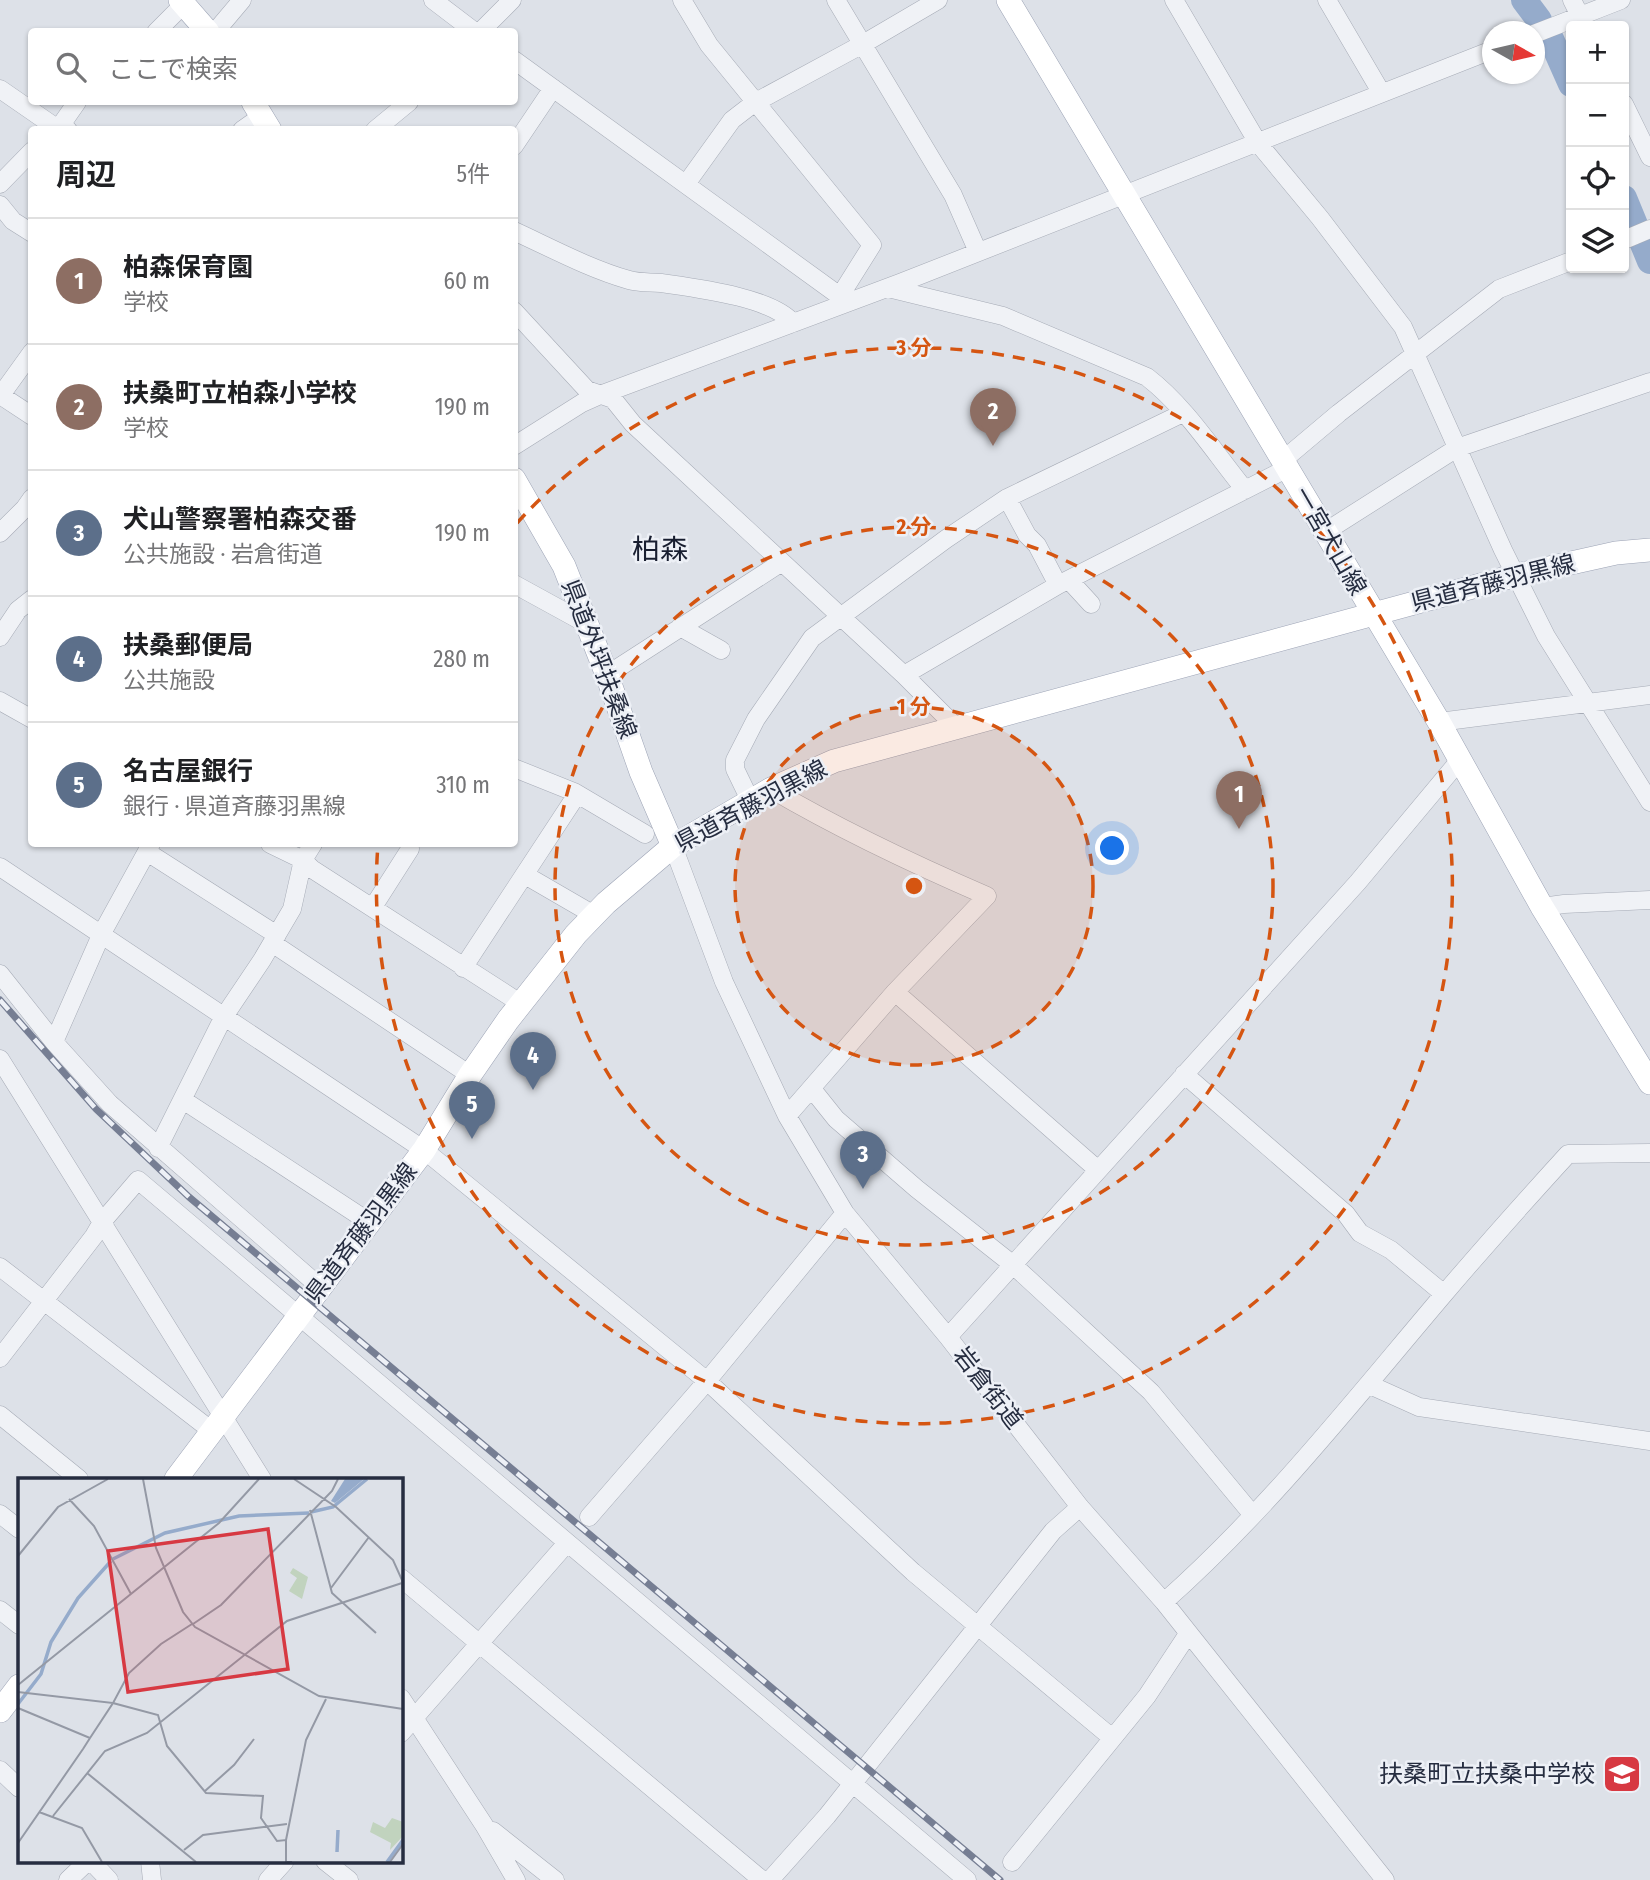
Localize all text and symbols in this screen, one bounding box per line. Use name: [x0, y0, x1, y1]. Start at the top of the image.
north arrow: [1482, 21, 1545, 84]
map controls: [1566, 21, 1629, 273]
button: +: [1566, 21, 1629, 84]
search box: [28, 28, 518, 105]
icon: search: [52, 48, 90, 86]
text: ここで検索: [108, 54, 238, 85]
button: −: [1566, 84, 1629, 147]
button: locate: [1566, 147, 1629, 210]
text: 周辺: [56, 157, 116, 193]
text: 5件: [456, 160, 490, 188]
button: layers: [1566, 210, 1629, 273]
text: 柏森保育園: [123, 252, 253, 283]
text: 1: [74, 267, 84, 295]
text: 60 m: [444, 267, 490, 295]
text: 学校: [123, 288, 169, 316]
text: 3 分: [895, 335, 932, 361]
text: 扶桑町立柏森小学校: [123, 378, 357, 409]
pin: 2: [970, 388, 1016, 446]
text: 2: [74, 393, 84, 421]
text: 190 m: [435, 393, 490, 421]
text: 学校: [123, 414, 169, 442]
street label: 一宮犬山線: [1288, 482, 1372, 600]
text: 犬山警察署柏森交番: [123, 504, 357, 535]
text: 2 分: [895, 514, 932, 540]
text: 3: [74, 519, 84, 547]
text: 190 m: [435, 519, 490, 547]
district label: 柏森: [632, 533, 688, 566]
text: 公共施設 · 岩倉街道: [123, 540, 323, 568]
street label: 県道斉藤羽黒線: [1408, 549, 1578, 617]
street label: 県道外坪扶桑線: [556, 576, 642, 742]
text: 扶桑郵便局: [123, 630, 253, 661]
text: 4: [73, 645, 85, 673]
text: 280 m: [433, 645, 490, 673]
text: 公共施設: [123, 666, 215, 694]
text: 1 分: [897, 694, 931, 720]
street label: 県道斉藤羽黒線: [670, 754, 832, 858]
text: 名古屋銀行: [123, 756, 253, 787]
text: 5: [73, 771, 85, 799]
text: 310 m: [436, 771, 490, 799]
pin: 1: [1216, 771, 1262, 829]
text: 銀行 · 県道斉藤羽黒線: [123, 792, 346, 820]
your location: [1095, 831, 1129, 865]
centre of rings: [902, 874, 926, 898]
pin: 4: [510, 1032, 556, 1090]
pin: 5: [449, 1081, 495, 1139]
pin: 3: [840, 1131, 886, 1189]
street label: 県道斉藤羽黒線: [299, 1157, 423, 1309]
street label: 岩倉街道: [947, 1342, 1029, 1434]
inset map: [18, 1478, 402, 1862]
school or university icon: 扶桑町立扶桑中学校: [1601, 1753, 1643, 1795]
place label: 扶桑町立扶桑中学校: [1379, 1760, 1595, 1788]

